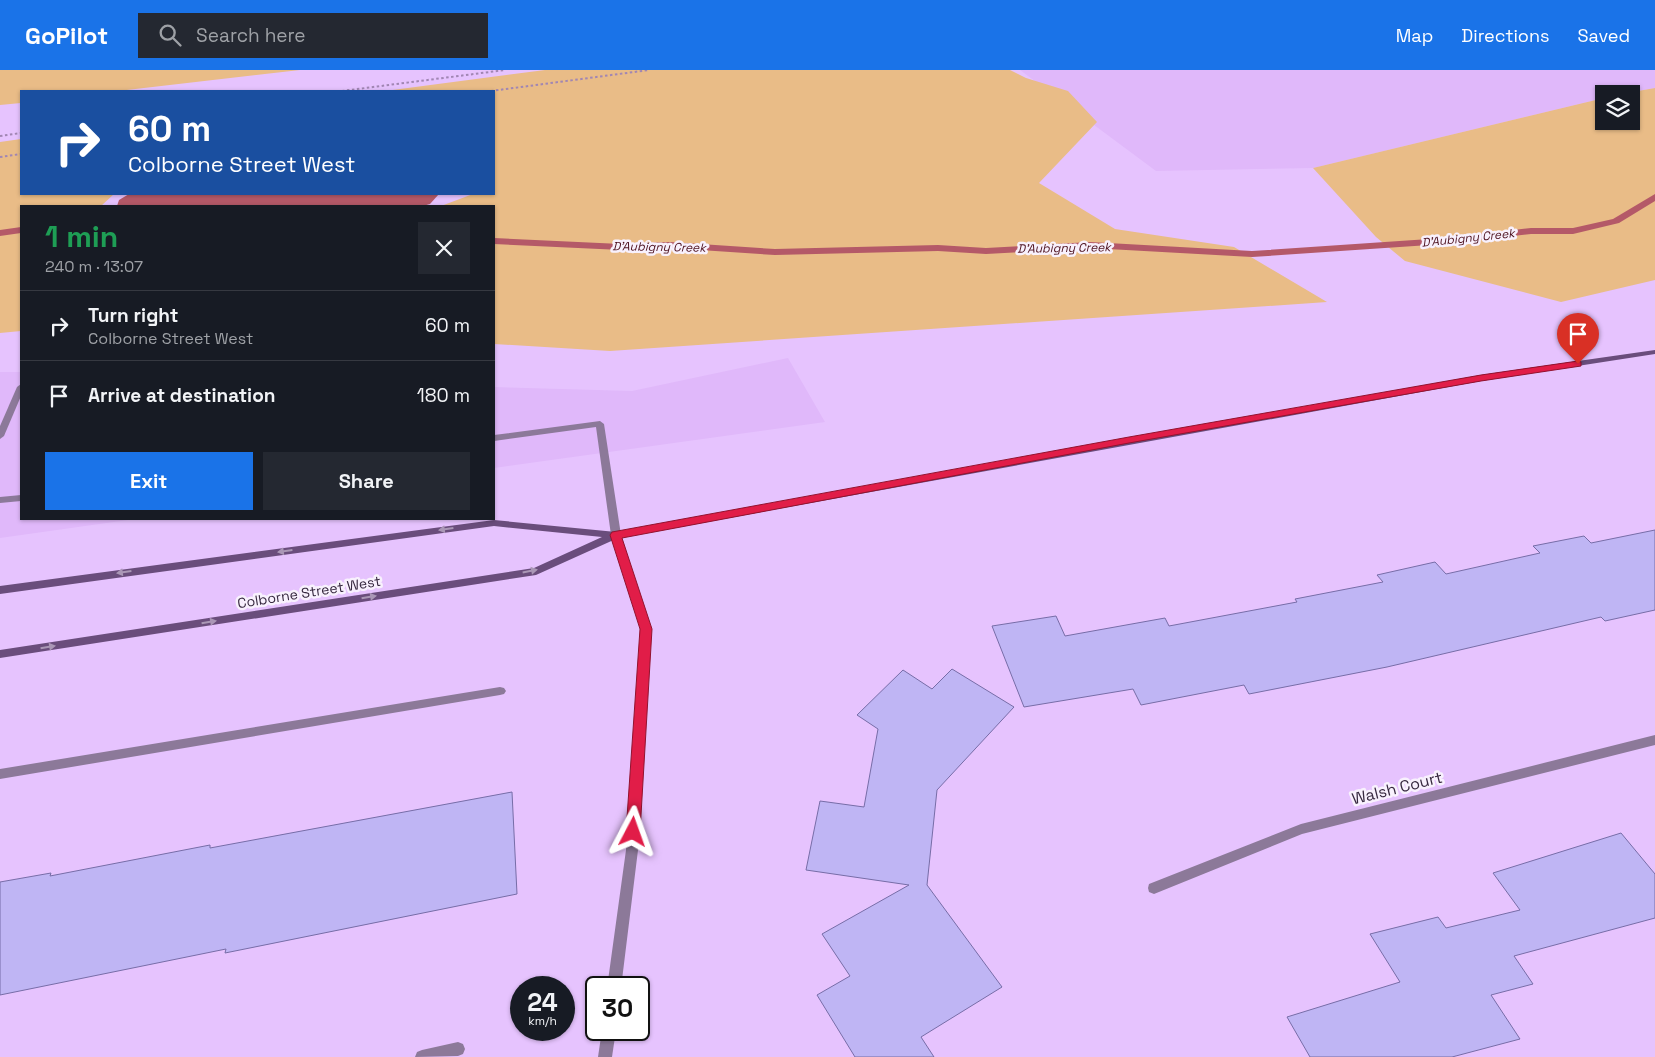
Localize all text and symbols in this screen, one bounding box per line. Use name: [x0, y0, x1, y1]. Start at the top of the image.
search box: [138, 13, 488, 58]
text: GoPilot: [25, 20, 108, 51]
icon: search: [156, 21, 184, 49]
text: Search here: [196, 23, 306, 48]
text: Map: [1396, 24, 1433, 47]
text: Directions: [1461, 24, 1550, 47]
text: Saved: [1578, 24, 1630, 47]
map controls: [1595, 85, 1640, 130]
button: layers: [1595, 85, 1640, 130]
text: 60 m: [128, 107, 211, 151]
icon: right: [45, 110, 110, 175]
text: Colborne Street West: [128, 150, 355, 178]
text: 1 min: [45, 217, 118, 256]
button: close: [418, 222, 470, 274]
water label: D'Aubigny Creek: [1421, 225, 1517, 251]
water label: D'Aubigny Creek: [612, 238, 707, 256]
water label: D'Aubigny Creek: [1017, 239, 1112, 257]
text: 240 m · 13:07: [45, 256, 143, 277]
text: Turn right: [88, 303, 178, 328]
icon: right: [45, 312, 73, 340]
text: 60 m: [425, 313, 470, 338]
pin: [1557, 313, 1599, 364]
icon: arrive: [1564, 320, 1592, 348]
text: Colborne Street West: [88, 328, 253, 349]
icon: arrive: [45, 382, 73, 410]
text: Arrive at destination: [88, 383, 276, 408]
text: 180 m: [417, 383, 470, 408]
button: Exit: [45, 452, 253, 510]
button: Share: [263, 452, 470, 510]
one-way arrow: [437, 525, 453, 533]
one-way arrow: [276, 547, 292, 555]
one-way arrow: [522, 567, 538, 575]
one-way arrow: [115, 568, 131, 576]
street label: Colborne Street West: [236, 572, 382, 612]
one-way arrow: [362, 593, 378, 601]
one-way arrow: [201, 618, 217, 626]
one-way arrow: [41, 643, 57, 651]
street label: Walsh Court: [1350, 767, 1444, 809]
position arrow: [606, 805, 658, 857]
speed limit sign: 30: [585, 976, 650, 1041]
text: 24: [527, 986, 558, 1018]
text: km/h: [528, 1013, 557, 1029]

